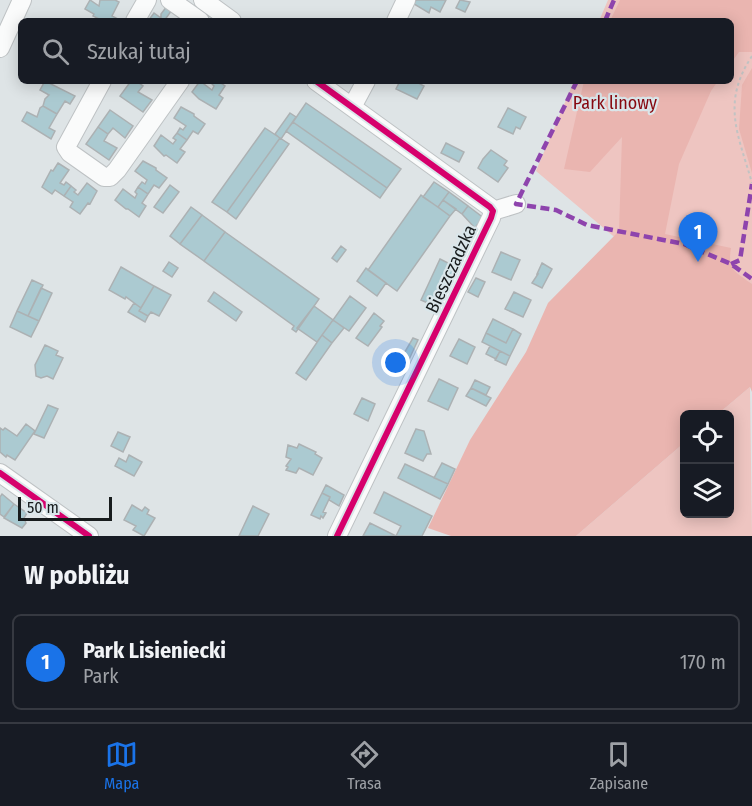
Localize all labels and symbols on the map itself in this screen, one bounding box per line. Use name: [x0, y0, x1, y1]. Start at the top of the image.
park label: Park linowy: [573, 92, 657, 114]
pin: 1: [678, 212, 718, 262]
street label: Bieszczadzka: [421, 221, 481, 317]
your location: [381, 348, 410, 377]
scale bar: [18, 494, 112, 522]

